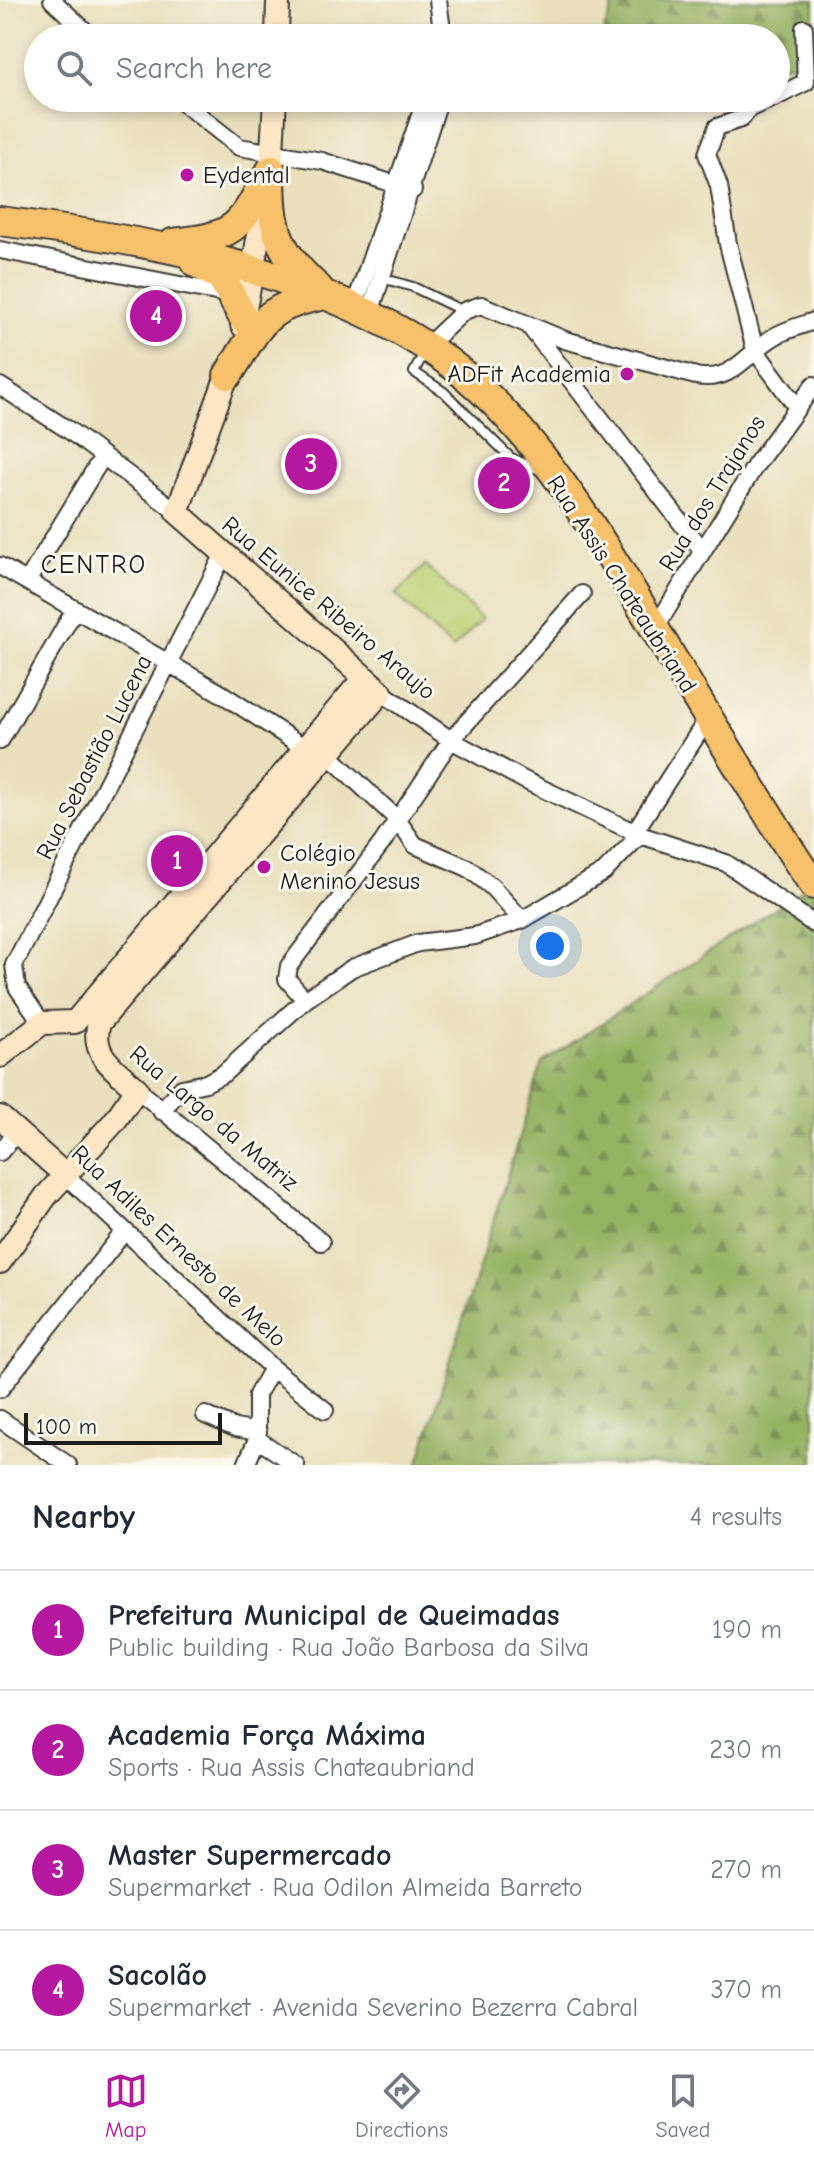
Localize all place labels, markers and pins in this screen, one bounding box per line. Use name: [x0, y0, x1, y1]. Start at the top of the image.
place label: Eydental: [203, 161, 290, 189]
marker: Eydental: [178, 166, 196, 184]
pin: 4: [130, 286, 182, 346]
place label: ADFit Academia: [447, 360, 611, 388]
marker: ADFit Academia: [618, 365, 636, 383]
pin: 3: [285, 434, 337, 494]
pin: 2: [478, 453, 530, 513]
pin: 1: [151, 831, 203, 891]
place label: Colégio Menino Jesus: [280, 839, 420, 895]
marker: Colégio Menino Jesus: [255, 858, 273, 876]

